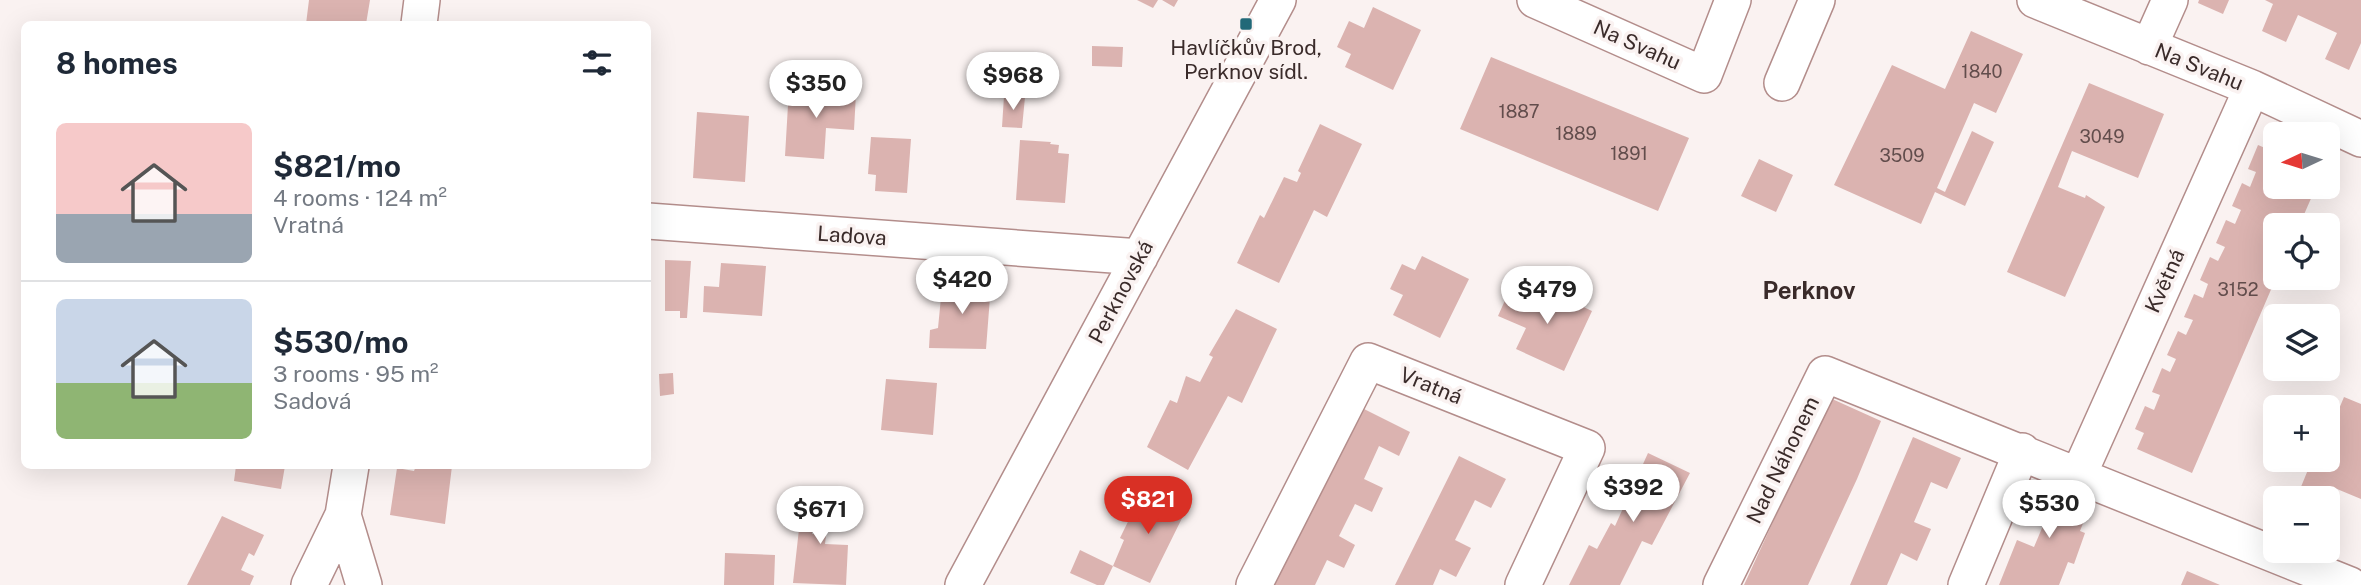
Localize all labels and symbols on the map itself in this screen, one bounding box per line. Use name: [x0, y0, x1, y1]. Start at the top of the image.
street label: Na Svahu: [1590, 14, 1685, 75]
marker: Havlíčkův Brod, Perknov sídl.: [1238, 16, 1254, 32]
place label: Havlíčkův Brod, Perknov sídl.: [1170, 35, 1322, 84]
street label: Na Svahu: [2151, 38, 2247, 96]
pin: $968: [972, 52, 1054, 112]
pin: $350: [775, 60, 857, 120]
house number: 1840: [1961, 61, 2003, 82]
house number: 1887: [1499, 101, 1540, 122]
north arrow: [2263, 122, 2340, 200]
house number: 1889: [1555, 123, 1597, 144]
house number: 3049: [2080, 126, 2124, 147]
house number: 1891: [1610, 143, 1648, 164]
house number: 3509: [1879, 145, 1925, 166]
street label: Ladova: [816, 221, 888, 250]
street label: Perknovská: [1083, 236, 1158, 348]
street label: Květná: [2139, 245, 2190, 317]
pin: $420: [921, 256, 1003, 316]
pin: $479: [1506, 266, 1588, 326]
district label: Perknov: [1762, 276, 1856, 304]
house number: 3152: [2218, 279, 2258, 300]
street label: Vratná: [1396, 362, 1466, 409]
street label: Nad Náhonem: [1741, 392, 1824, 528]
pin: $392: [1592, 464, 1674, 524]
pin: $821: [1107, 476, 1189, 536]
pin: $530: [2008, 480, 2090, 540]
pin: $671: [779, 486, 861, 546]

